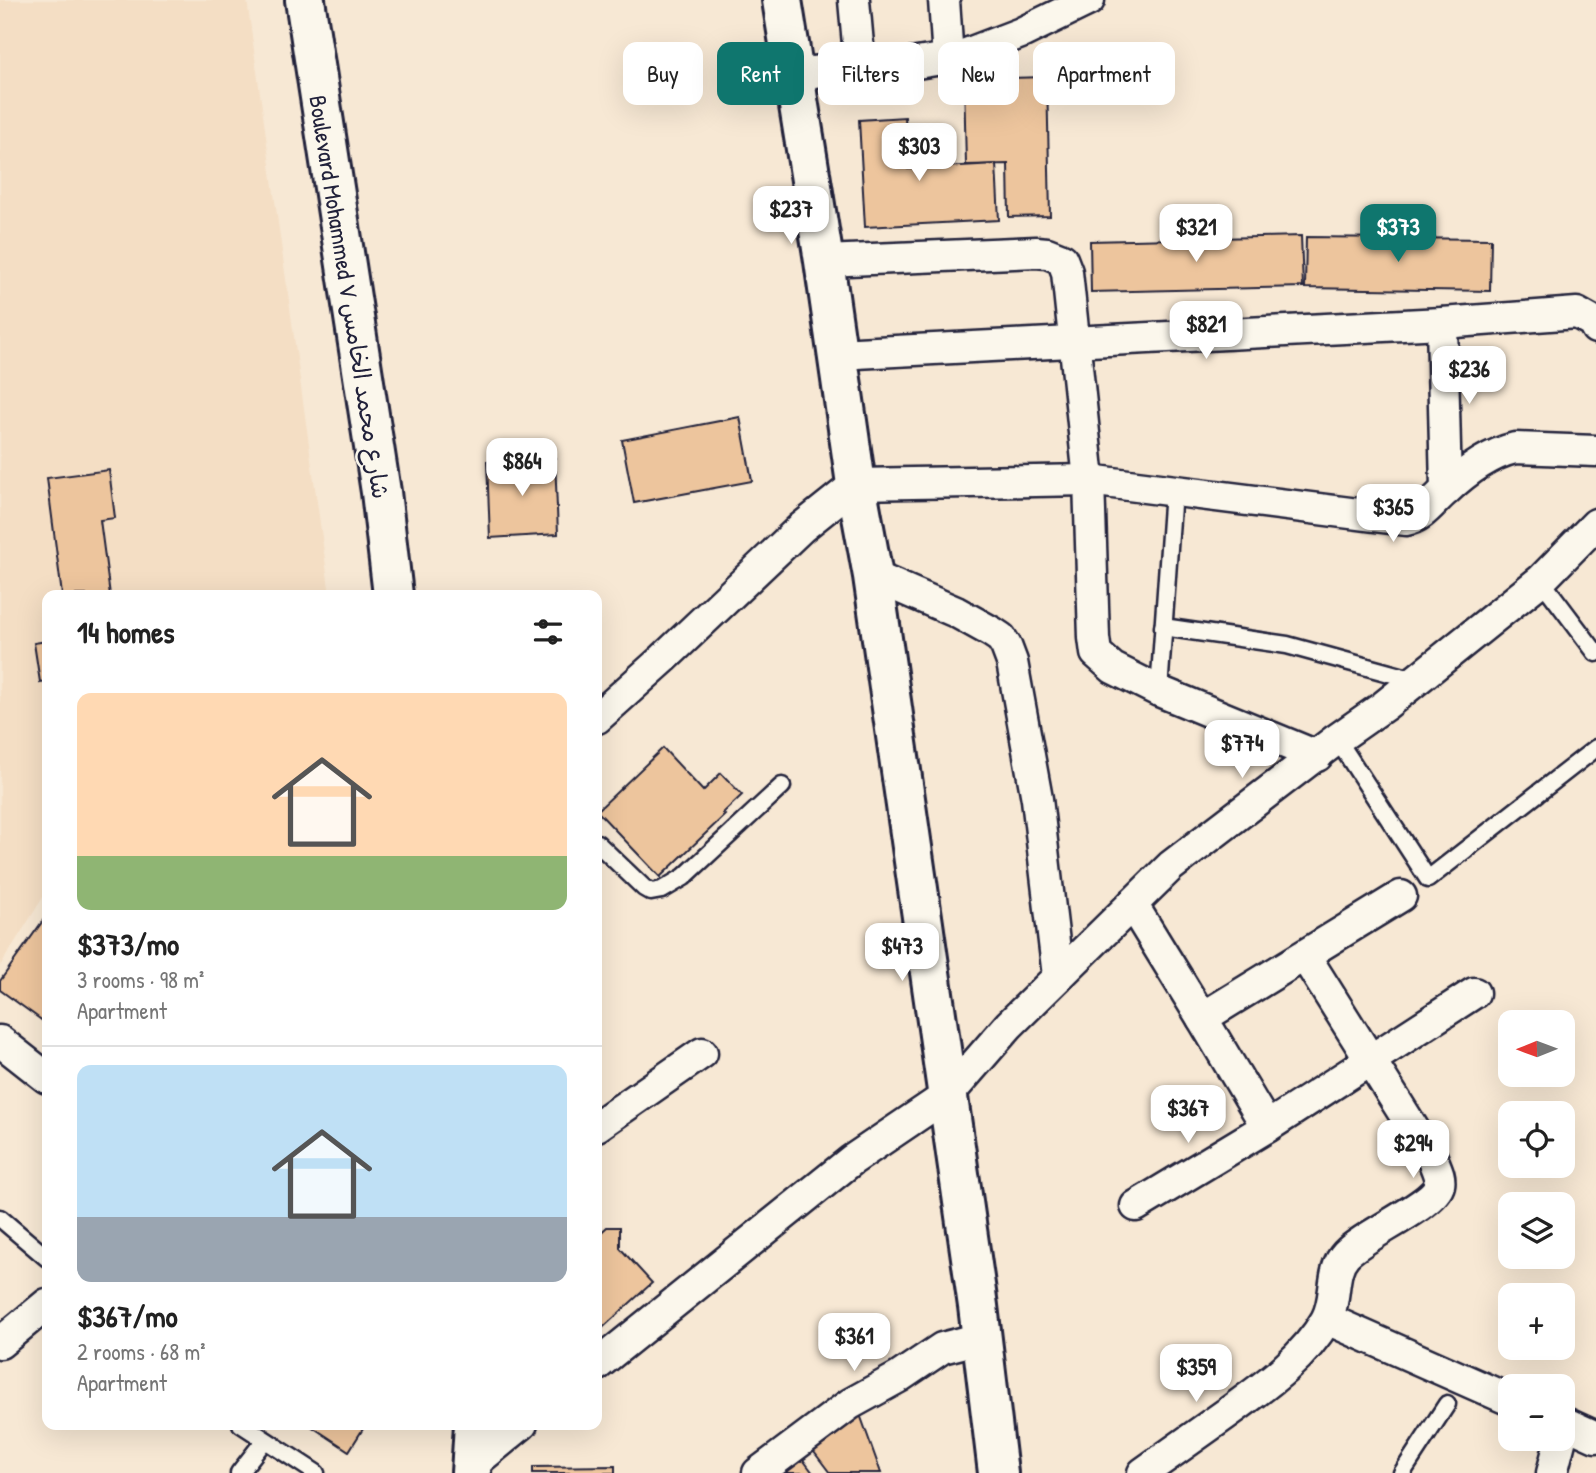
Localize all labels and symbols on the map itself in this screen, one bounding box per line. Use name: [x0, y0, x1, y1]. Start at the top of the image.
street label: Boulevard Mohammed V شارع محمد الخامس: [300, 93, 398, 501]
pin: $303: [878, 124, 960, 183]
pin: $237: [750, 187, 832, 246]
pin: $321: [1155, 204, 1237, 264]
pin: $373: [1357, 204, 1439, 264]
pin: $821: [1165, 302, 1247, 361]
pin: $236: [1428, 346, 1510, 406]
pin: $864: [481, 438, 563, 498]
pin: $365: [1352, 484, 1434, 544]
pin: $774: [1201, 720, 1283, 780]
pin: $473: [861, 923, 943, 983]
north arrow: [1498, 1010, 1575, 1087]
pin: $367: [1147, 1086, 1229, 1145]
pin: $294: [1372, 1120, 1454, 1180]
pin: $361: [813, 1314, 895, 1373]
pin: $359: [1155, 1344, 1237, 1404]

